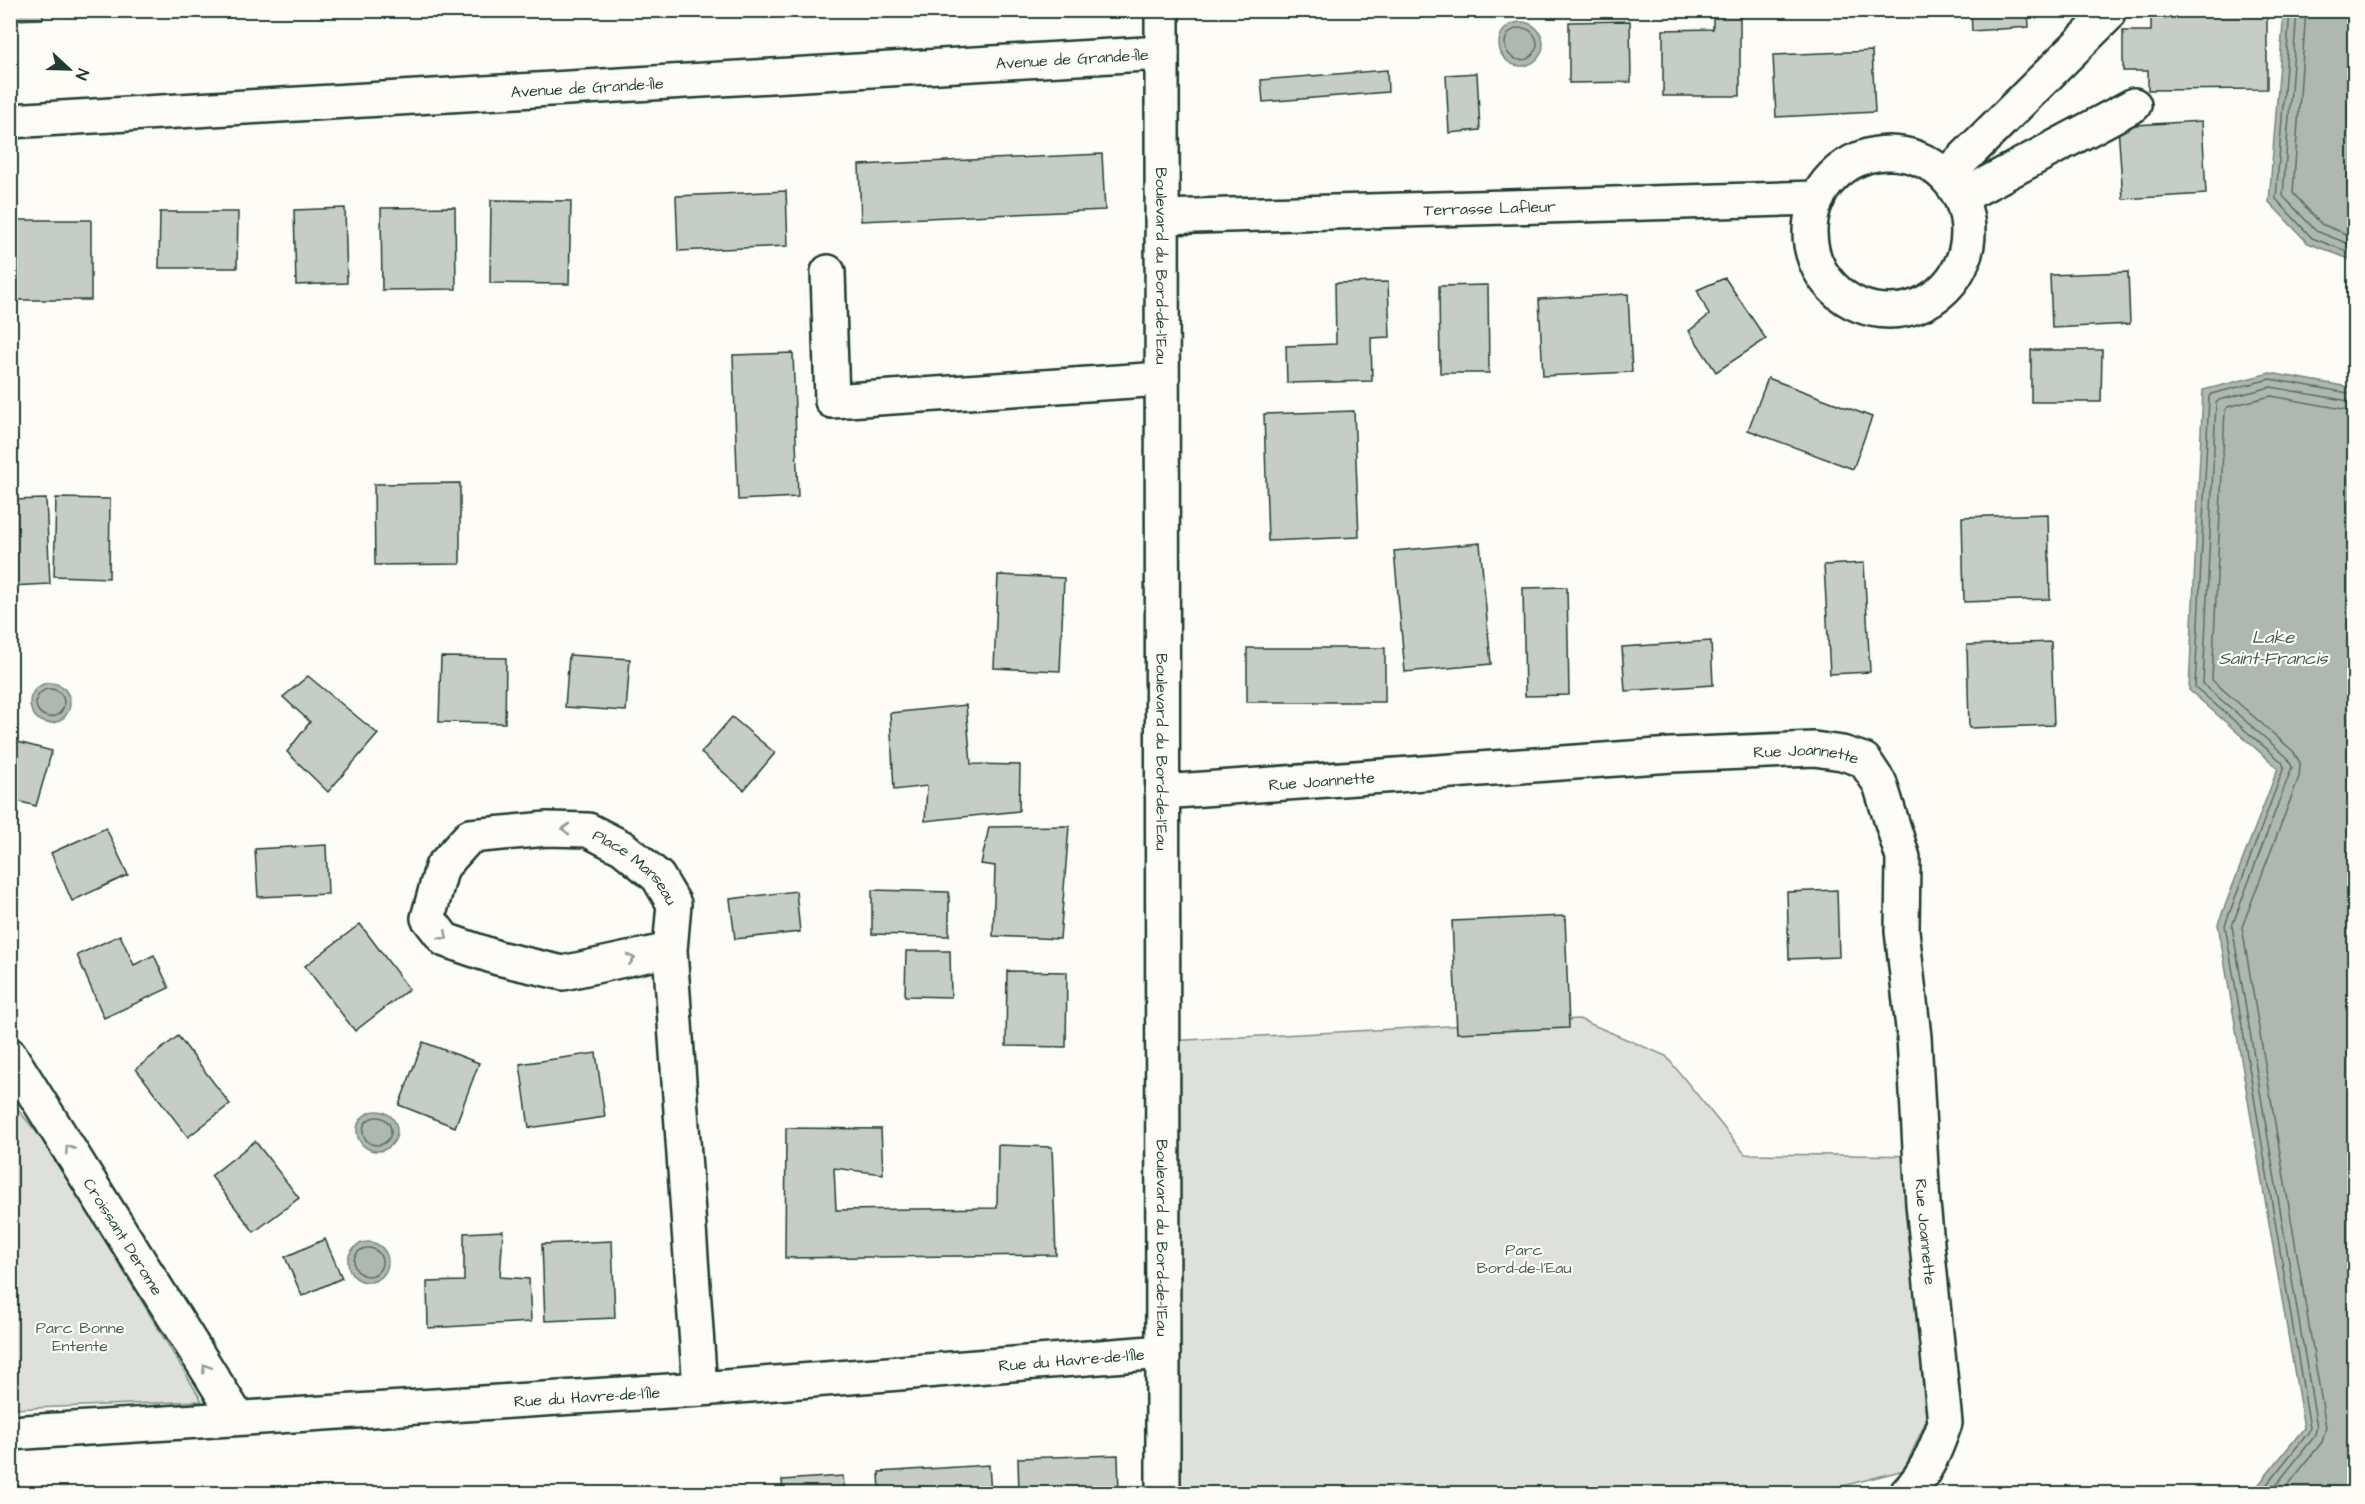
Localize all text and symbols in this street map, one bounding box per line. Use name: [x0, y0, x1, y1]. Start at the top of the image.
north arrow: [39, 39, 99, 99]
street label: Avenue de Grande-Île: [995, 44, 1150, 75]
text: N: [70, 65, 94, 83]
street label: Avenue de Grande-Île: [510, 72, 664, 103]
street label: Boulevard du Bord-de-l'Eau: [1150, 167, 1172, 365]
street label: Terrasse Lafleur: [1423, 196, 1557, 221]
water label: Lake Saint-Francis: [2218, 625, 2328, 671]
street label: Boulevard du Bord-de-l'Eau: [1150, 653, 1173, 851]
street label: Rue Joannette: [1753, 739, 1862, 770]
street label: Rue Joannette: [1268, 767, 1376, 796]
one-way arrow: [562, 823, 571, 836]
street label: Place Manseau: [589, 824, 682, 909]
one-way arrow: [438, 928, 449, 939]
one-way arrow: [626, 954, 636, 967]
street label: Boulevard du Bord-de-l'Eau: [1151, 1139, 1173, 1337]
one-way arrow: [65, 1145, 77, 1155]
street label: Croissant Derome: [78, 1174, 168, 1300]
street label: Rue Joannette: [1910, 1178, 1941, 1286]
park label: Parc Bord-de-l'Eau: [1476, 1239, 1572, 1279]
park label: Parc Bonne Entente: [36, 1317, 125, 1357]
street label: Rue du Havre-de-l'Île: [998, 1343, 1146, 1377]
one-way arrow: [201, 1364, 213, 1374]
street label: Rue du Havre-de-l'Île: [513, 1382, 661, 1413]

